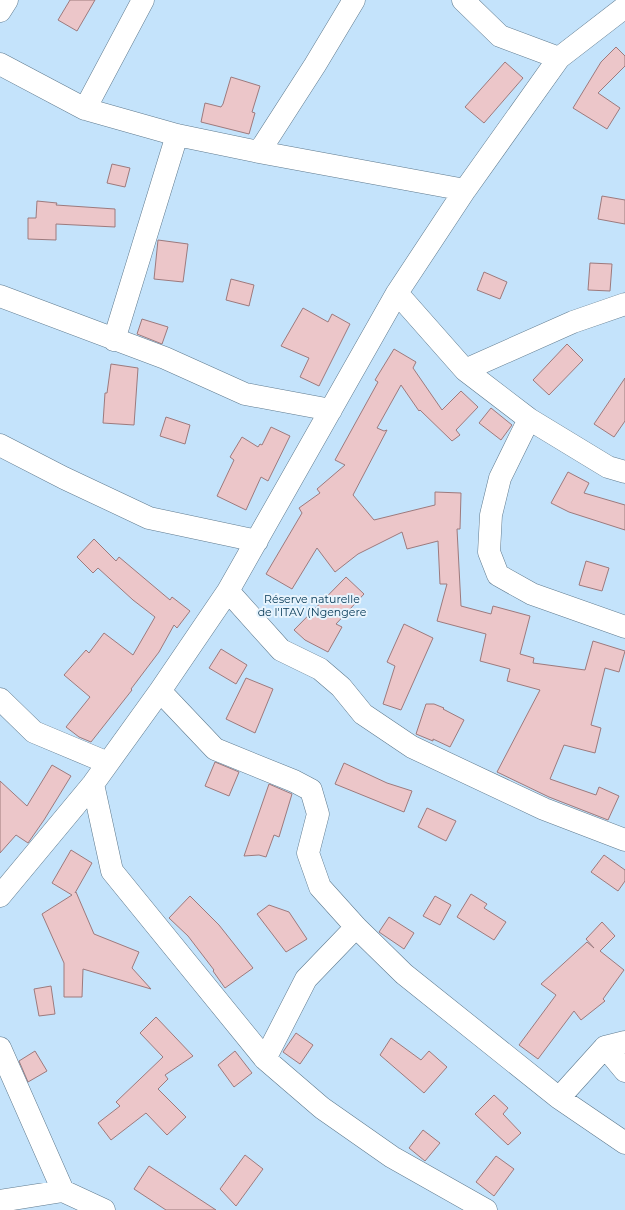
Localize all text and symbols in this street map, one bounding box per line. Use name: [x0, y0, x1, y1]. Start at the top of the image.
park label: Réserve naturelle de l'ITAV (Ngengere: [258, 592, 367, 619]

